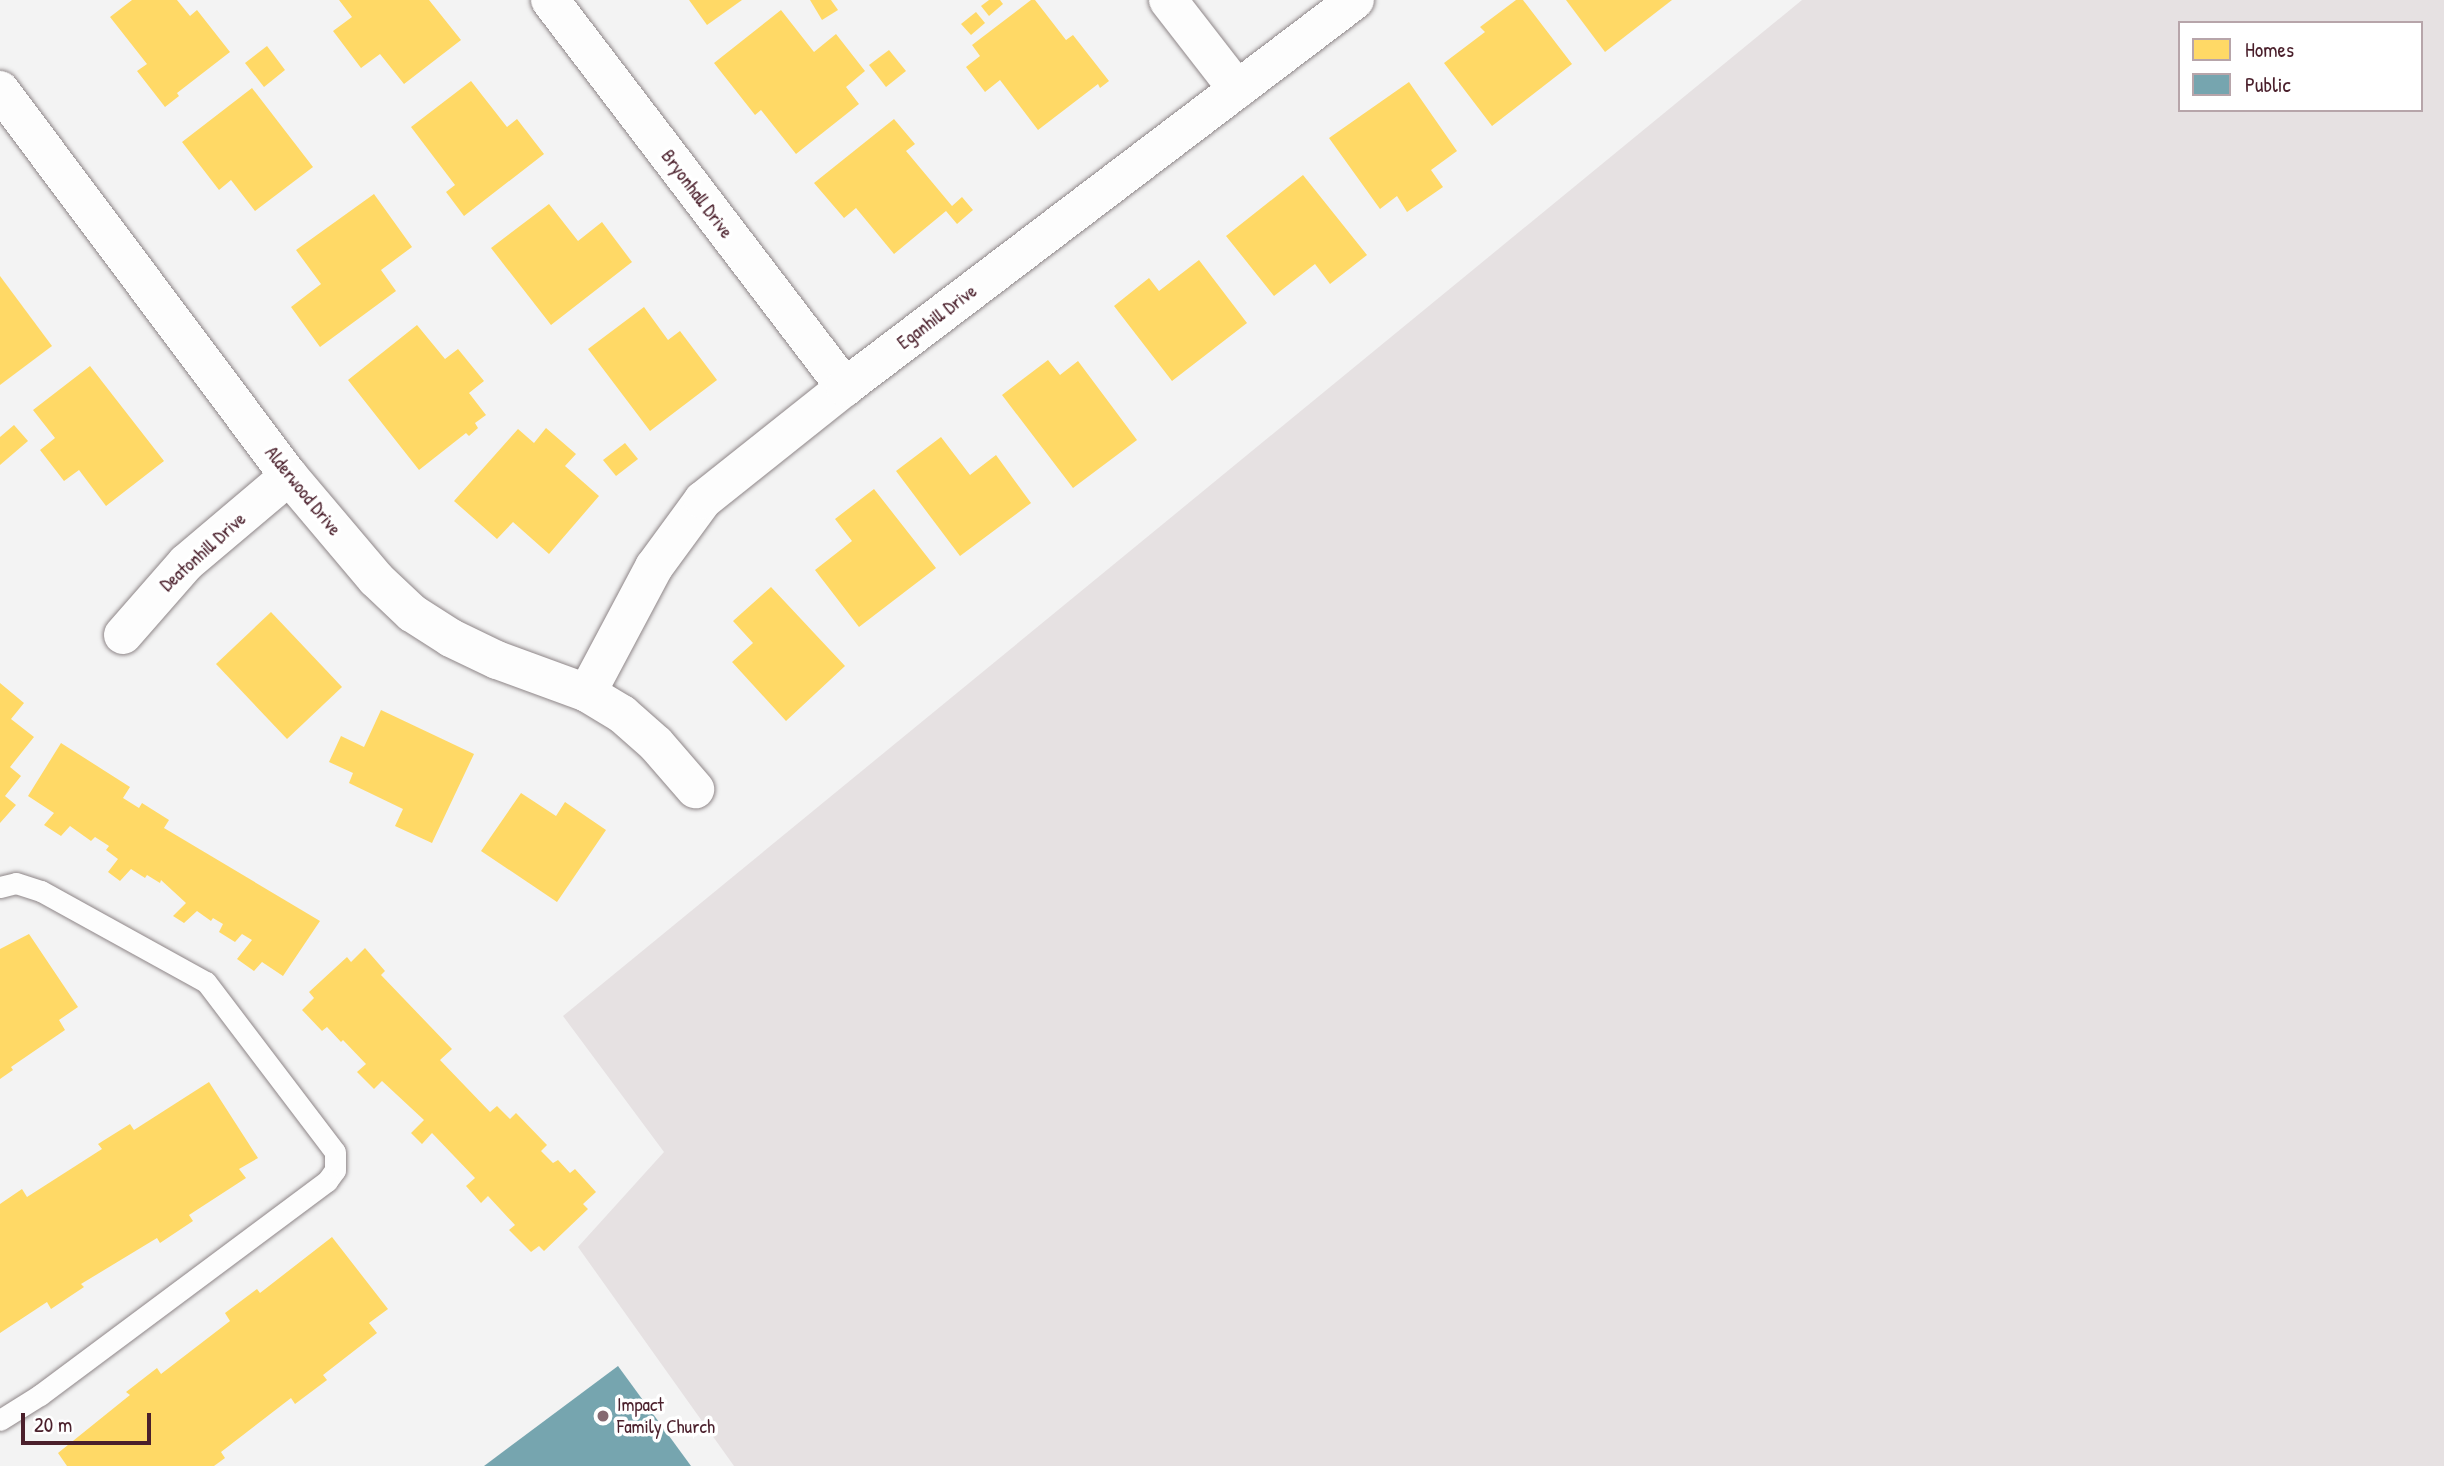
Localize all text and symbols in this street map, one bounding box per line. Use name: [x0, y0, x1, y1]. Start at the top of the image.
legend: [2178, 21, 2423, 112]
text: Homes: [2245, 35, 2294, 64]
text: Public: [2245, 70, 2291, 99]
street label: Bryonhall Drive: [656, 145, 738, 243]
street label: Eganhill Drive: [893, 280, 981, 354]
street label: Alderwood Drive: [260, 442, 346, 540]
street label: Deatonhill Drive: [155, 508, 251, 596]
place label: Impact Family Church: [617, 1394, 715, 1438]
scale bar: [24, 1400, 154, 1444]
marker: Impact Family Church: [595, 1408, 611, 1424]
text: 20 m: [34, 1410, 72, 1439]

